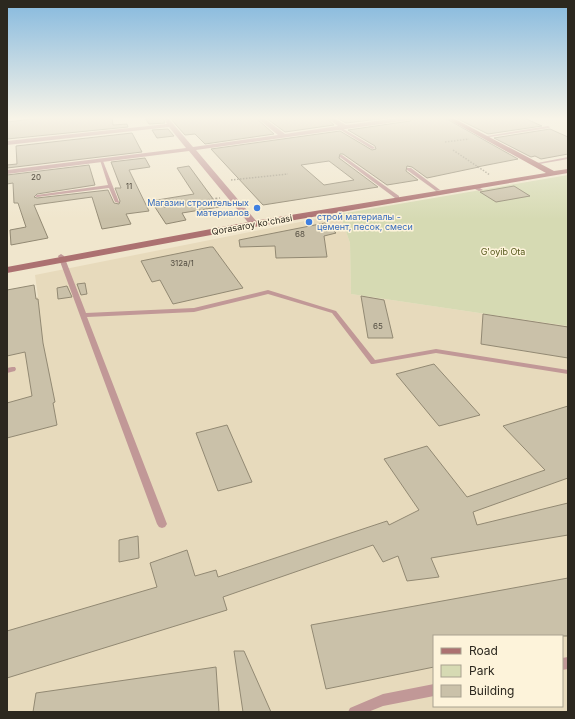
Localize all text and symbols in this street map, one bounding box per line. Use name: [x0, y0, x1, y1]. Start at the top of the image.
house number: 20: [31, 172, 41, 182]
house number: 11: [126, 181, 132, 191]
place label: Магазин строительных материалов: [147, 197, 249, 218]
marker: Магазин строительных материалов: [252, 203, 262, 213]
place label: строй материалы - цемент, песок, смеси: [317, 211, 413, 232]
street label: Qorasaroy ko'chasi: [211, 212, 293, 237]
marker: строй материалы - цемент, песок, смеси: [304, 217, 314, 227]
house number: 68: [295, 229, 305, 239]
park label: G'oyib Ota: [481, 246, 525, 257]
house number: 312а/1: [170, 258, 194, 268]
house number: 65: [373, 321, 383, 331]
legend: [433, 635, 563, 707]
text: Road: [469, 643, 498, 658]
text: Park: [469, 663, 495, 678]
text: Building: [469, 683, 514, 698]

